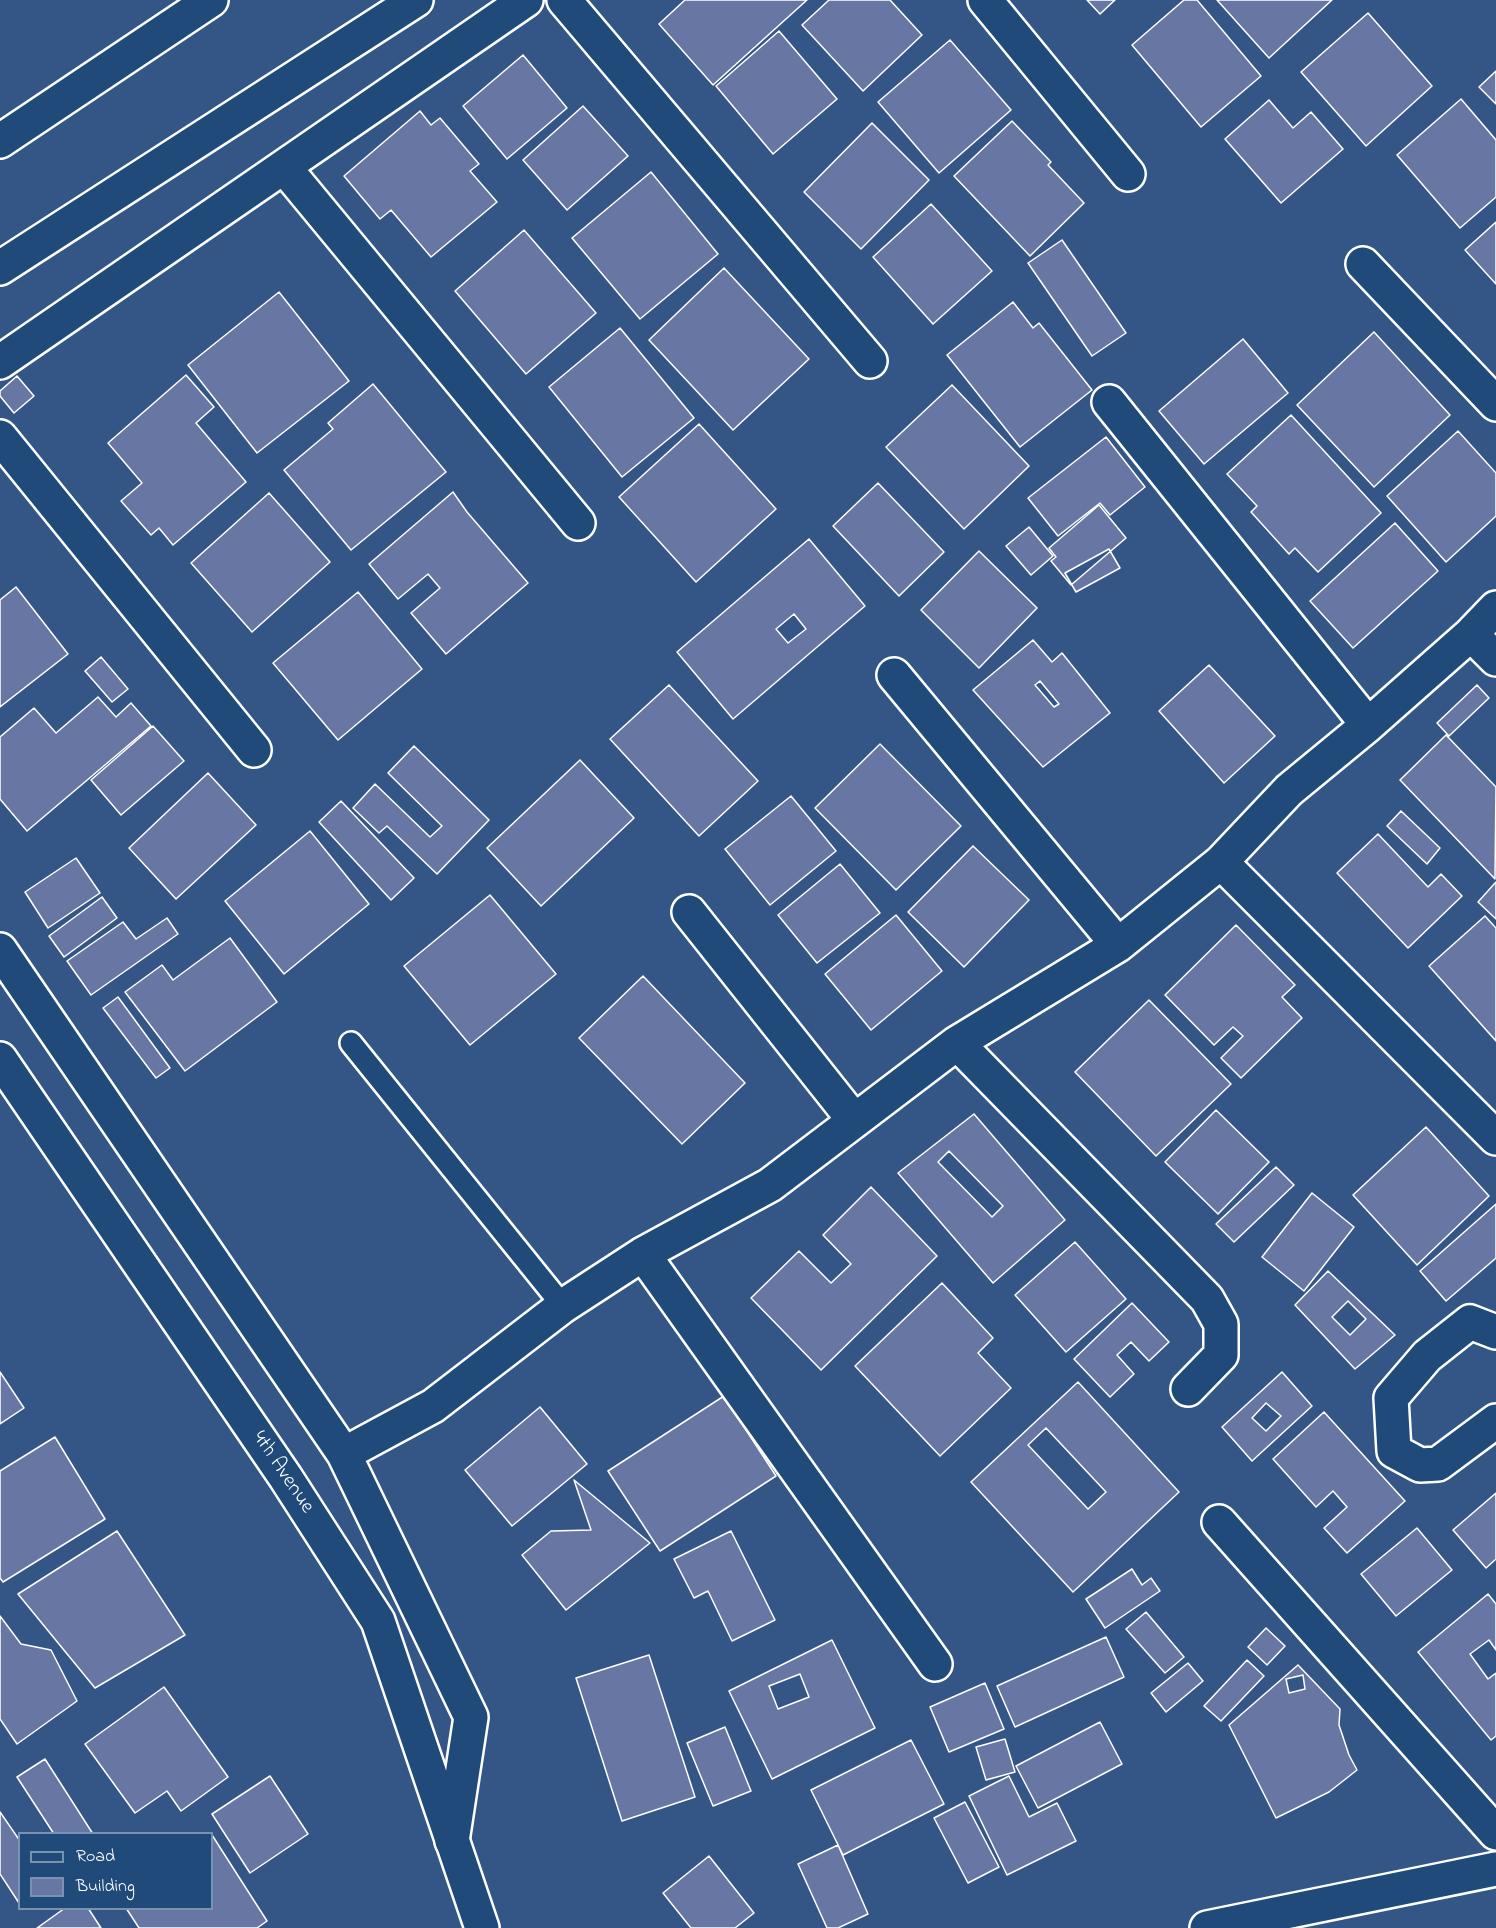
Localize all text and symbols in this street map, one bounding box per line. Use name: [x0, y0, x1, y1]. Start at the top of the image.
street label: 4th Avenue: [245, 1427, 319, 1519]
legend: [18, 1832, 213, 1910]
text: Road: [76, 1844, 115, 1870]
text: Building: [76, 1874, 135, 1900]

